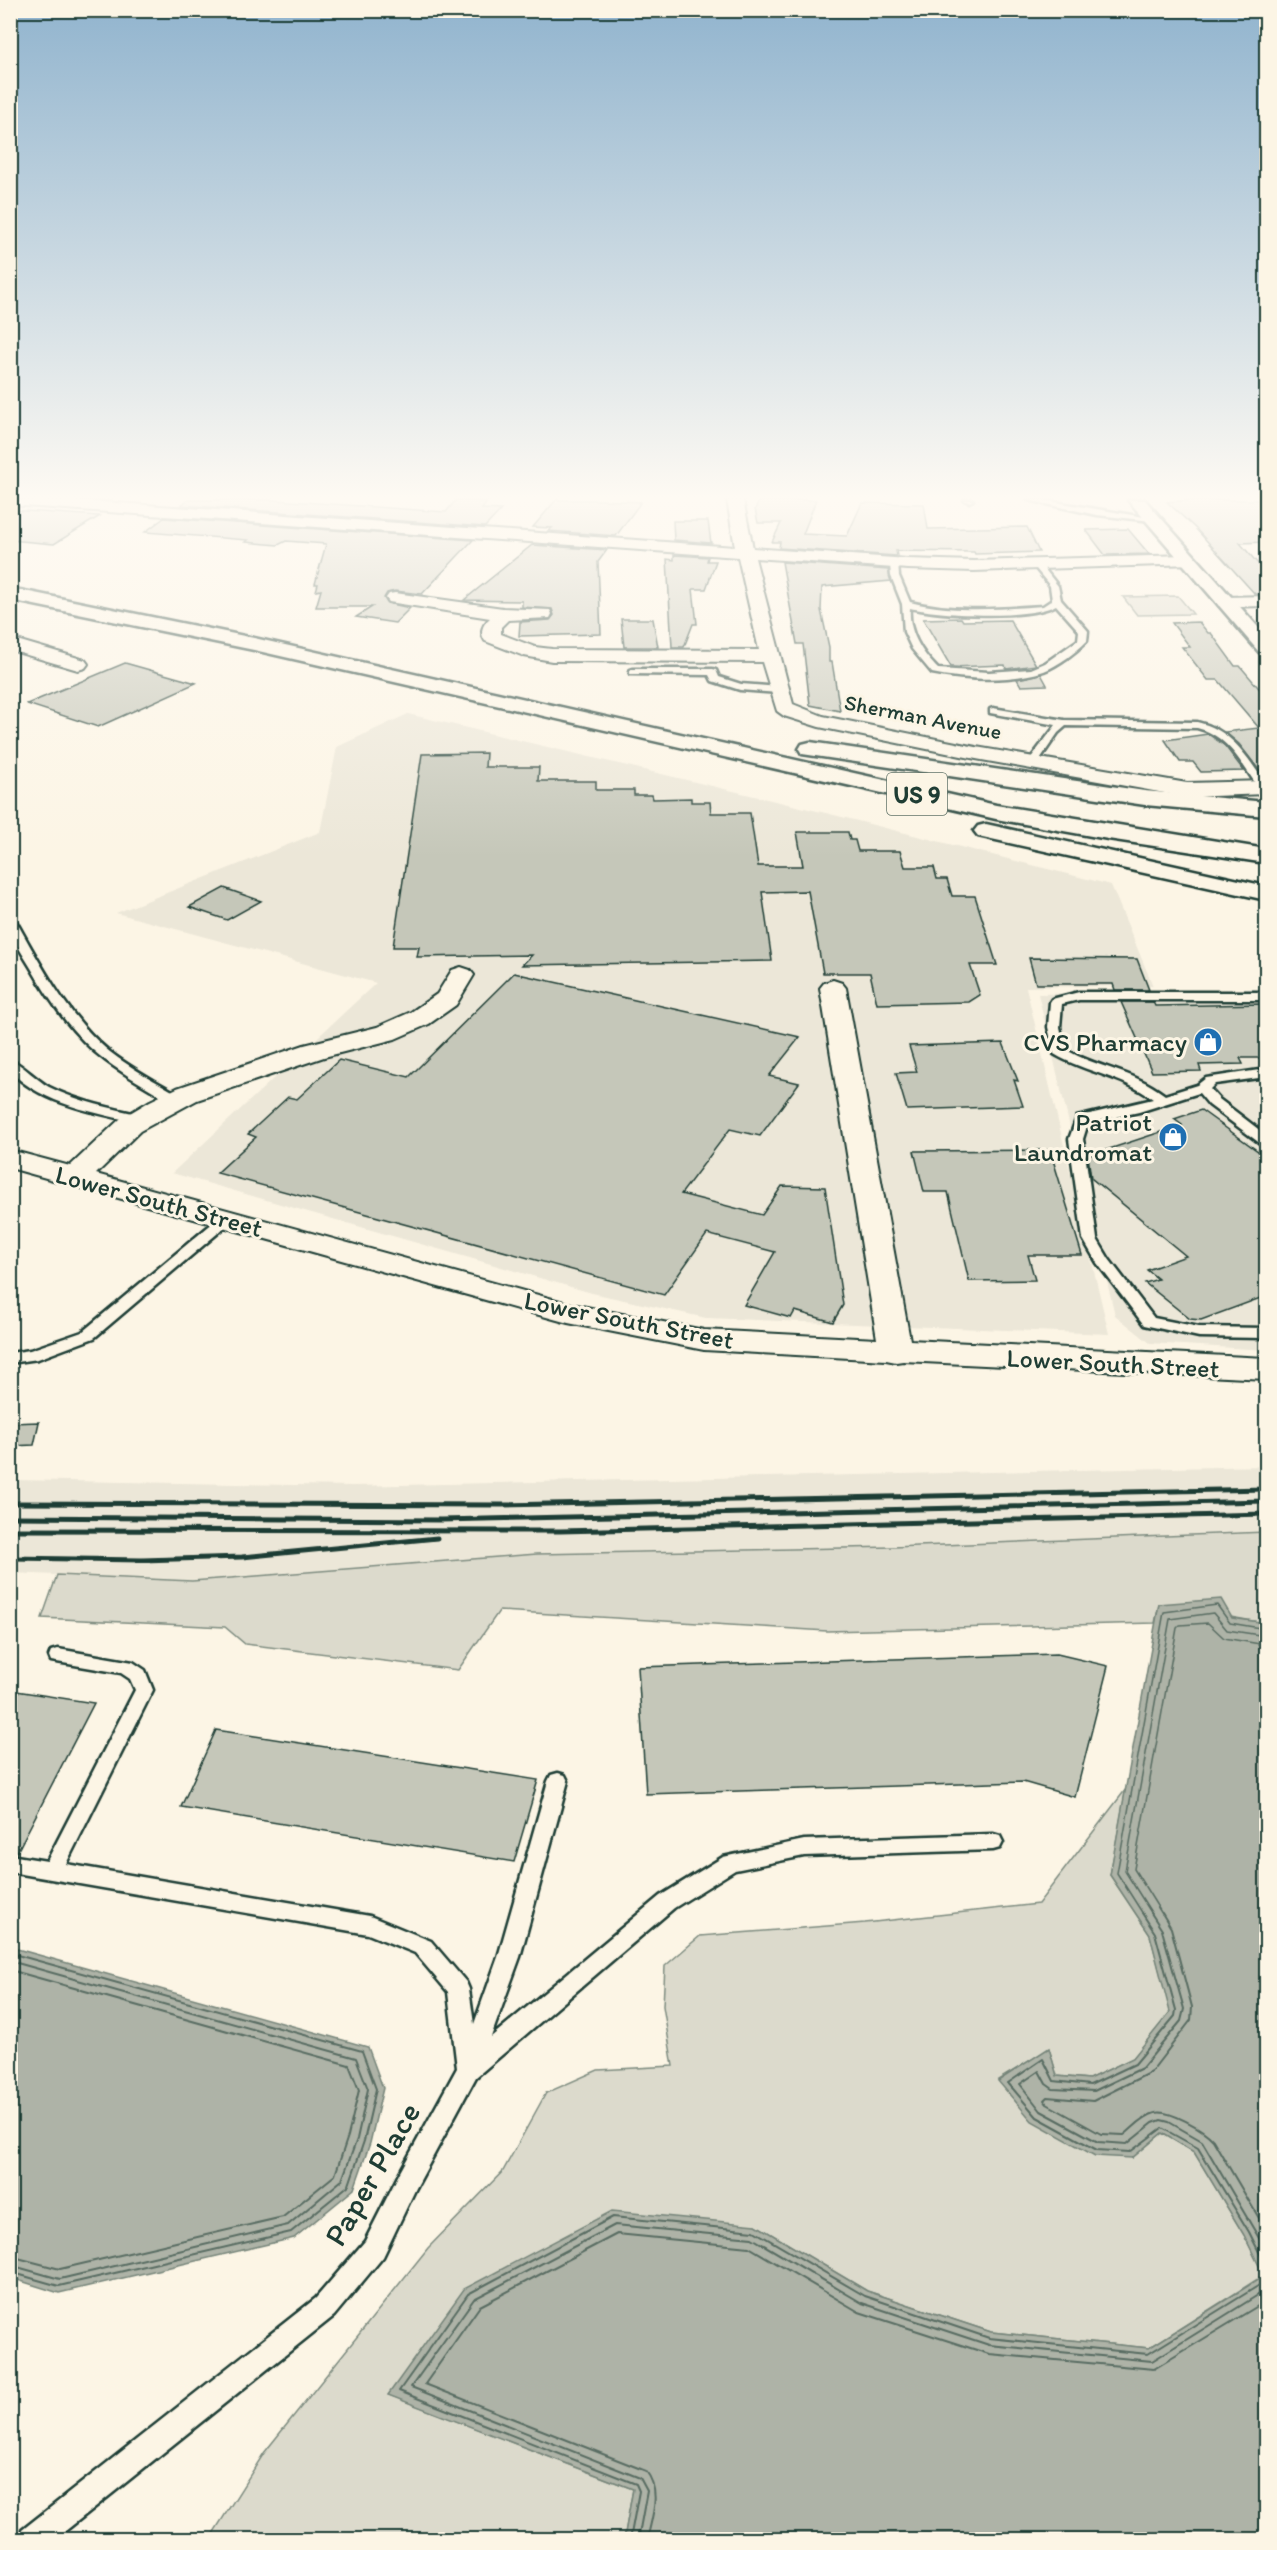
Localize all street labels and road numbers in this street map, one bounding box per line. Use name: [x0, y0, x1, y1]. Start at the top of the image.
street label: Sherman Avenue: [842, 689, 1004, 745]
road number: US 9: [887, 773, 947, 815]
street label: Lower South Street: [52, 1158, 266, 1244]
street label: Lower South Street: [521, 1284, 737, 1356]
street label: Lower South Street: [1006, 1341, 1220, 1385]
street label: Paper Place: [316, 2095, 428, 2253]

